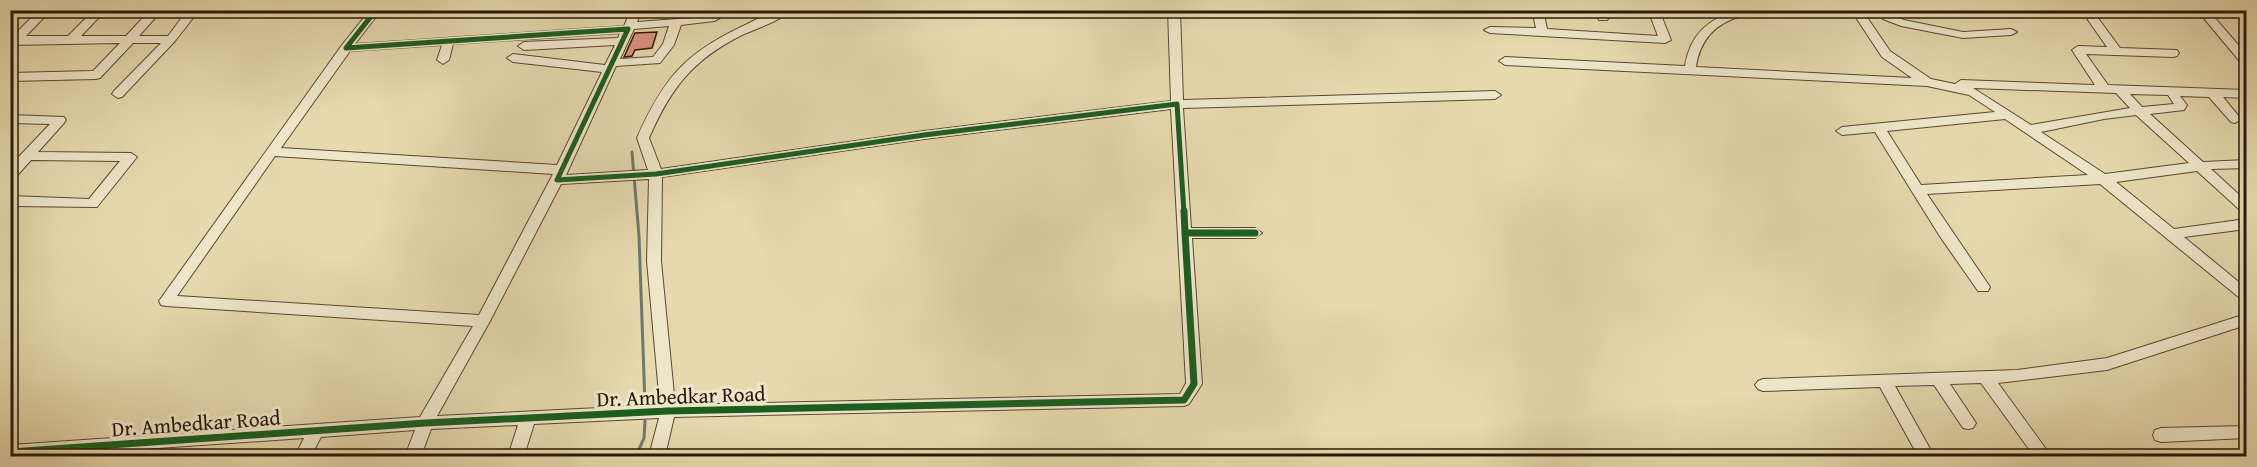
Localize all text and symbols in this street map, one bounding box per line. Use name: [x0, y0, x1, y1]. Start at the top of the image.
street label: Dr. Ambedkar Road: [596, 378, 767, 414]
street label: Dr. Ambedkar Road: [111, 402, 282, 444]

